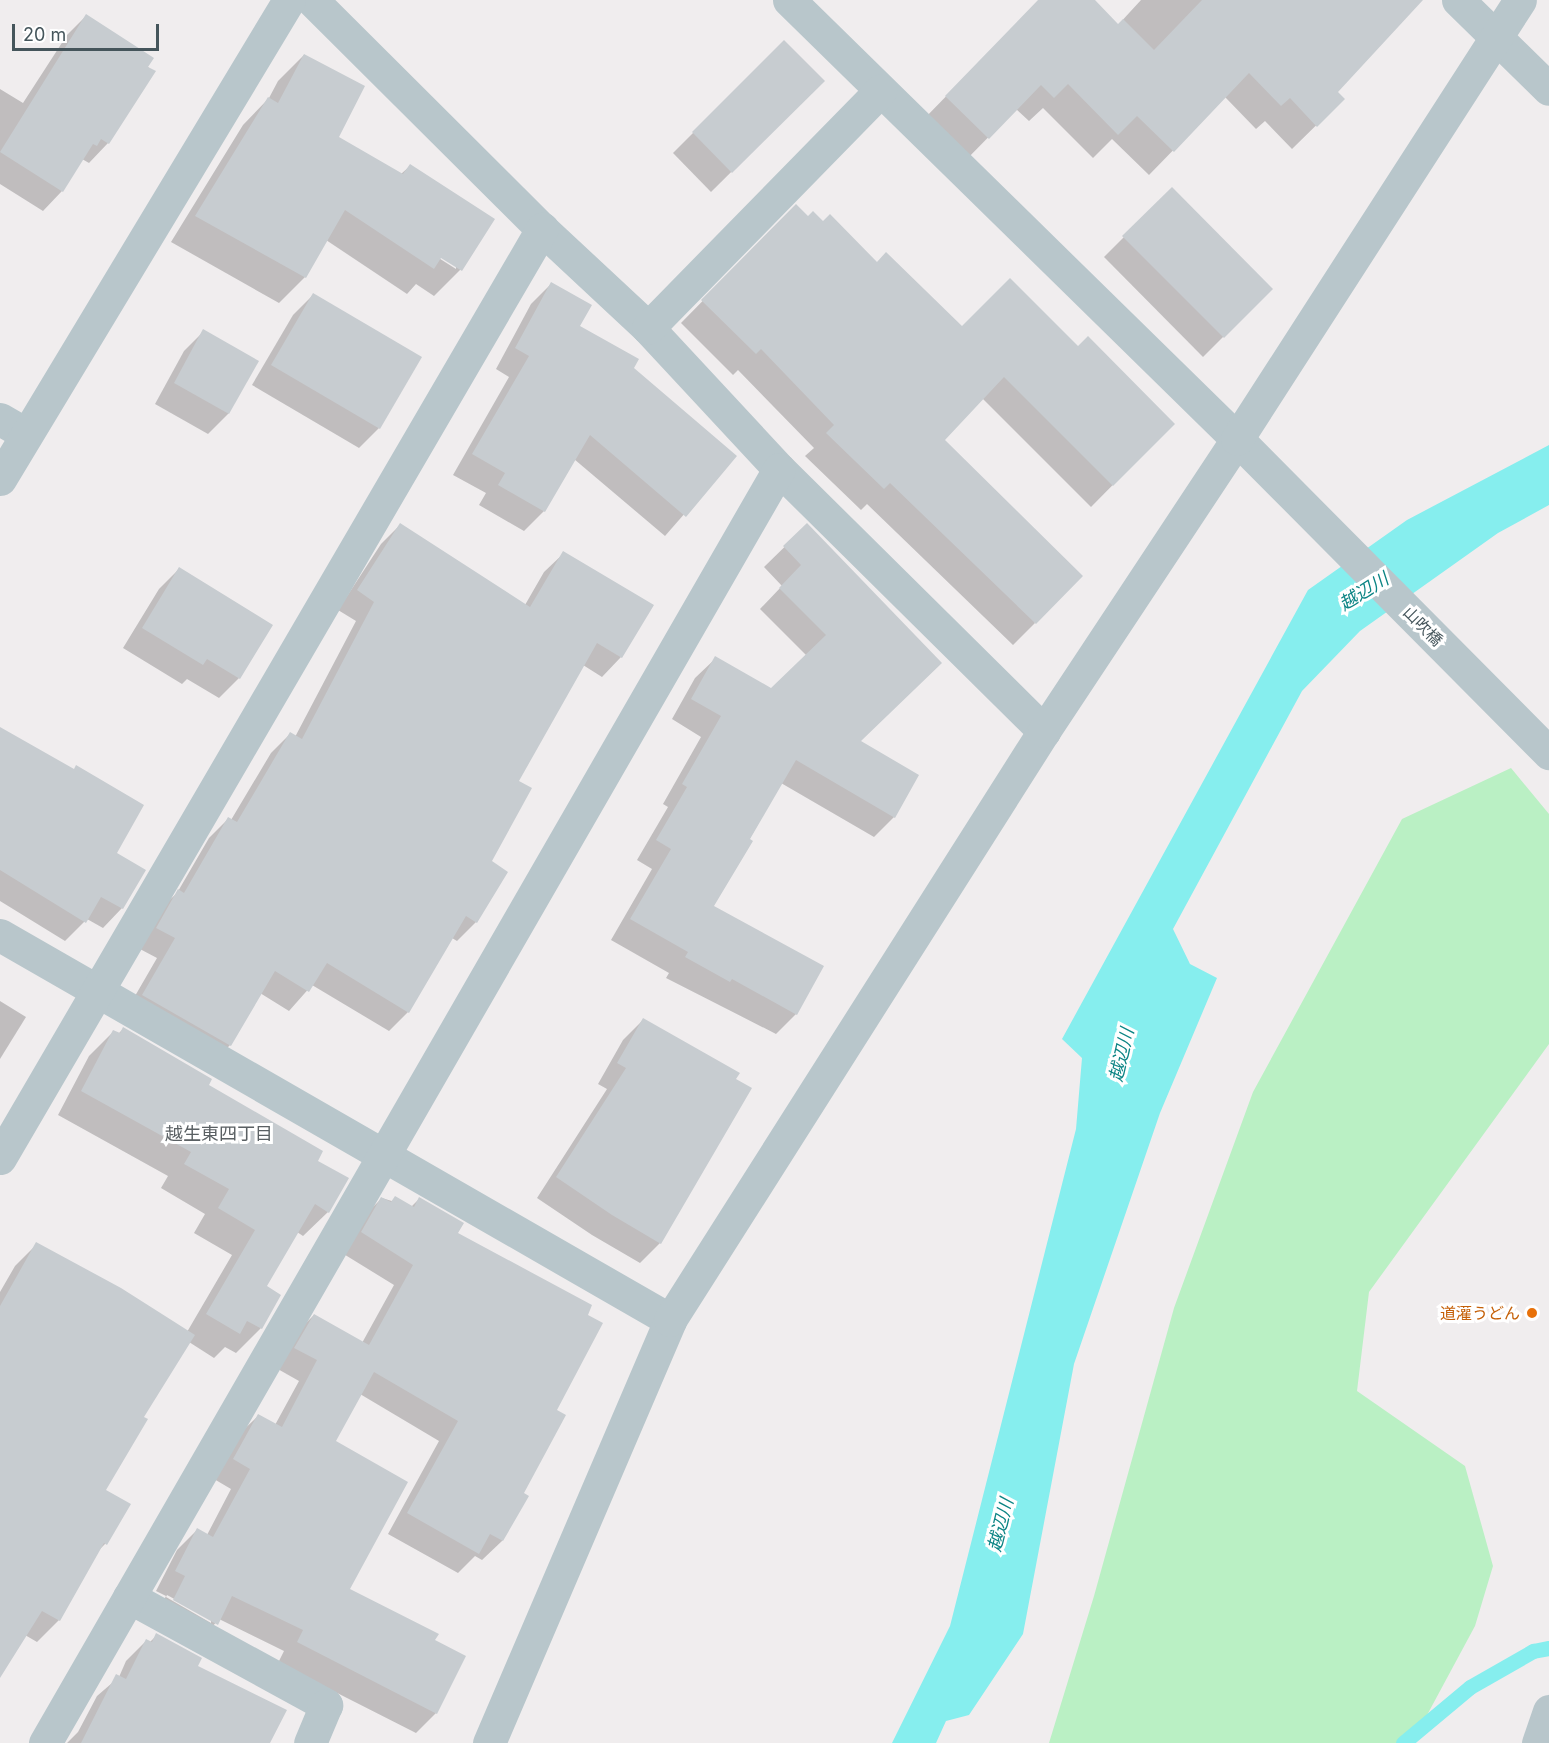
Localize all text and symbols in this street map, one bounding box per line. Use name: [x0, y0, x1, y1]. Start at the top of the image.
scale bar: [15, 12, 162, 50]
text: 20 m: [23, 24, 66, 45]
water label: 越辺川: [1335, 569, 1393, 615]
street label: 山吹橋: [1399, 602, 1447, 650]
water label: 越辺川: [1105, 1026, 1139, 1084]
district label: 越生東四丁目: [165, 1123, 273, 1145]
place label: 道灌うどん: [1440, 1303, 1520, 1323]
marker: 道灌うどん: [1525, 1306, 1539, 1320]
water label: 越辺川: [984, 1496, 1018, 1554]

